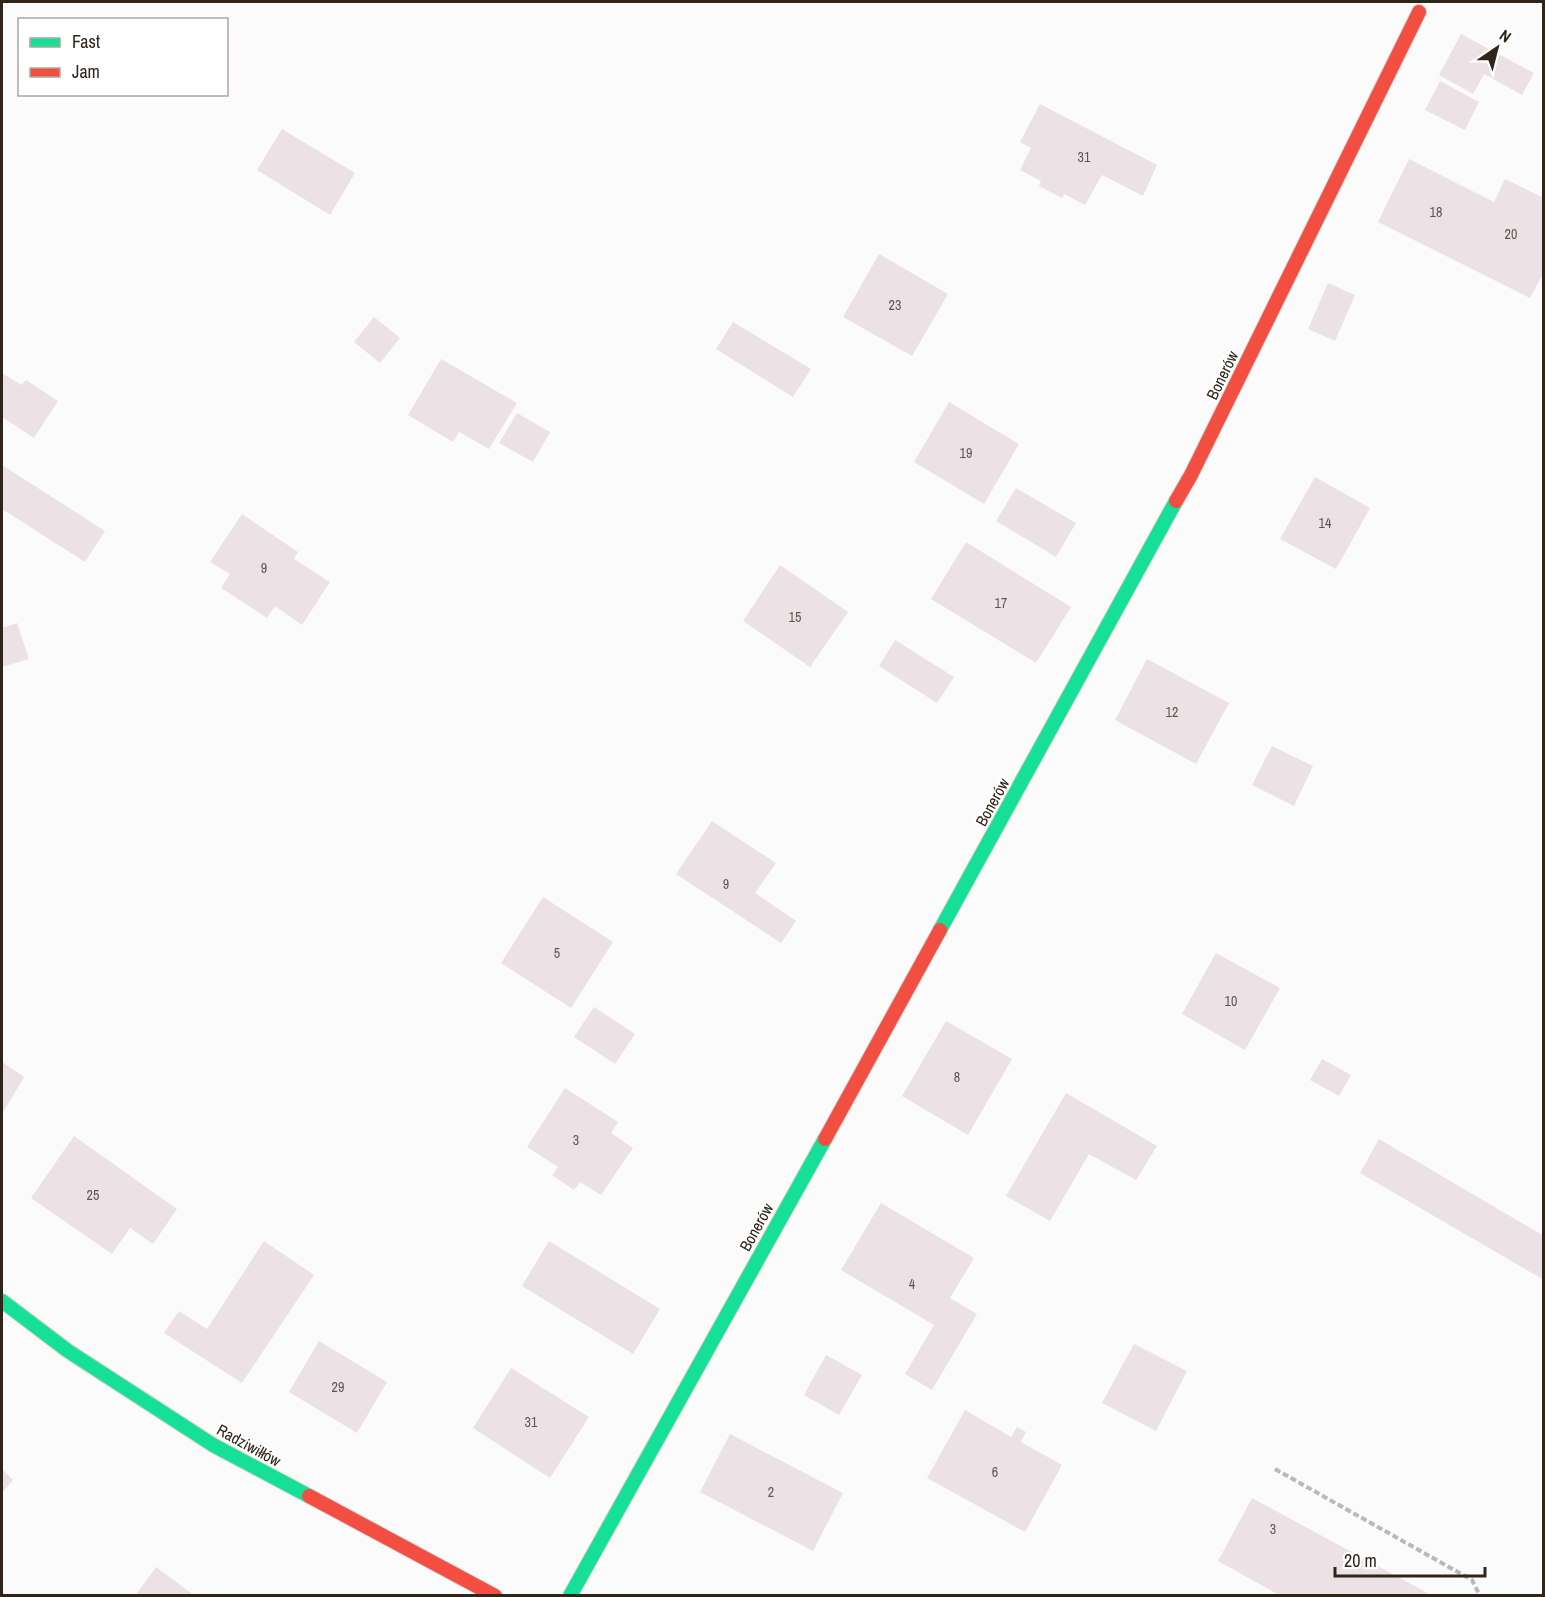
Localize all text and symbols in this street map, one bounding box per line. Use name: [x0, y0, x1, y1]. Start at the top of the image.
legend: [18, 18, 228, 96]
north arrow: [1467, 18, 1527, 78]
text: N: [1495, 24, 1516, 47]
text: Fast: [72, 29, 100, 54]
text: Jam: [72, 59, 100, 84]
house number: 31: [1078, 148, 1091, 166]
house number: 18: [1430, 203, 1442, 221]
house number: 20: [1505, 225, 1517, 243]
house number: 23: [889, 296, 901, 314]
street label: Bonerów: [1201, 346, 1243, 403]
house number: 19: [960, 444, 972, 462]
house number: 14: [1319, 514, 1332, 532]
house number: 9: [261, 559, 267, 577]
house number: 17: [995, 594, 1007, 612]
house number: 15: [789, 608, 801, 626]
house number: 12: [1166, 703, 1178, 721]
street label: Bonerów: [970, 774, 1014, 830]
house number: 9: [723, 875, 729, 893]
house number: 5: [554, 944, 560, 962]
house number: 10: [1225, 992, 1237, 1010]
house number: 8: [954, 1068, 960, 1086]
house number: 3: [573, 1131, 579, 1149]
house number: 25: [87, 1186, 99, 1204]
street label: Bonerów: [734, 1199, 778, 1255]
house number: 4: [909, 1275, 916, 1293]
house number: 29: [332, 1378, 344, 1396]
house number: 31: [525, 1413, 538, 1431]
street label: Radziwiłłów: [213, 1418, 285, 1472]
house number: 6: [992, 1463, 998, 1481]
house number: 2: [768, 1483, 774, 1501]
house number: 3: [1270, 1520, 1276, 1538]
scale bar: [1335, 1540, 1485, 1578]
text: 20 m: [1344, 1548, 1377, 1573]

